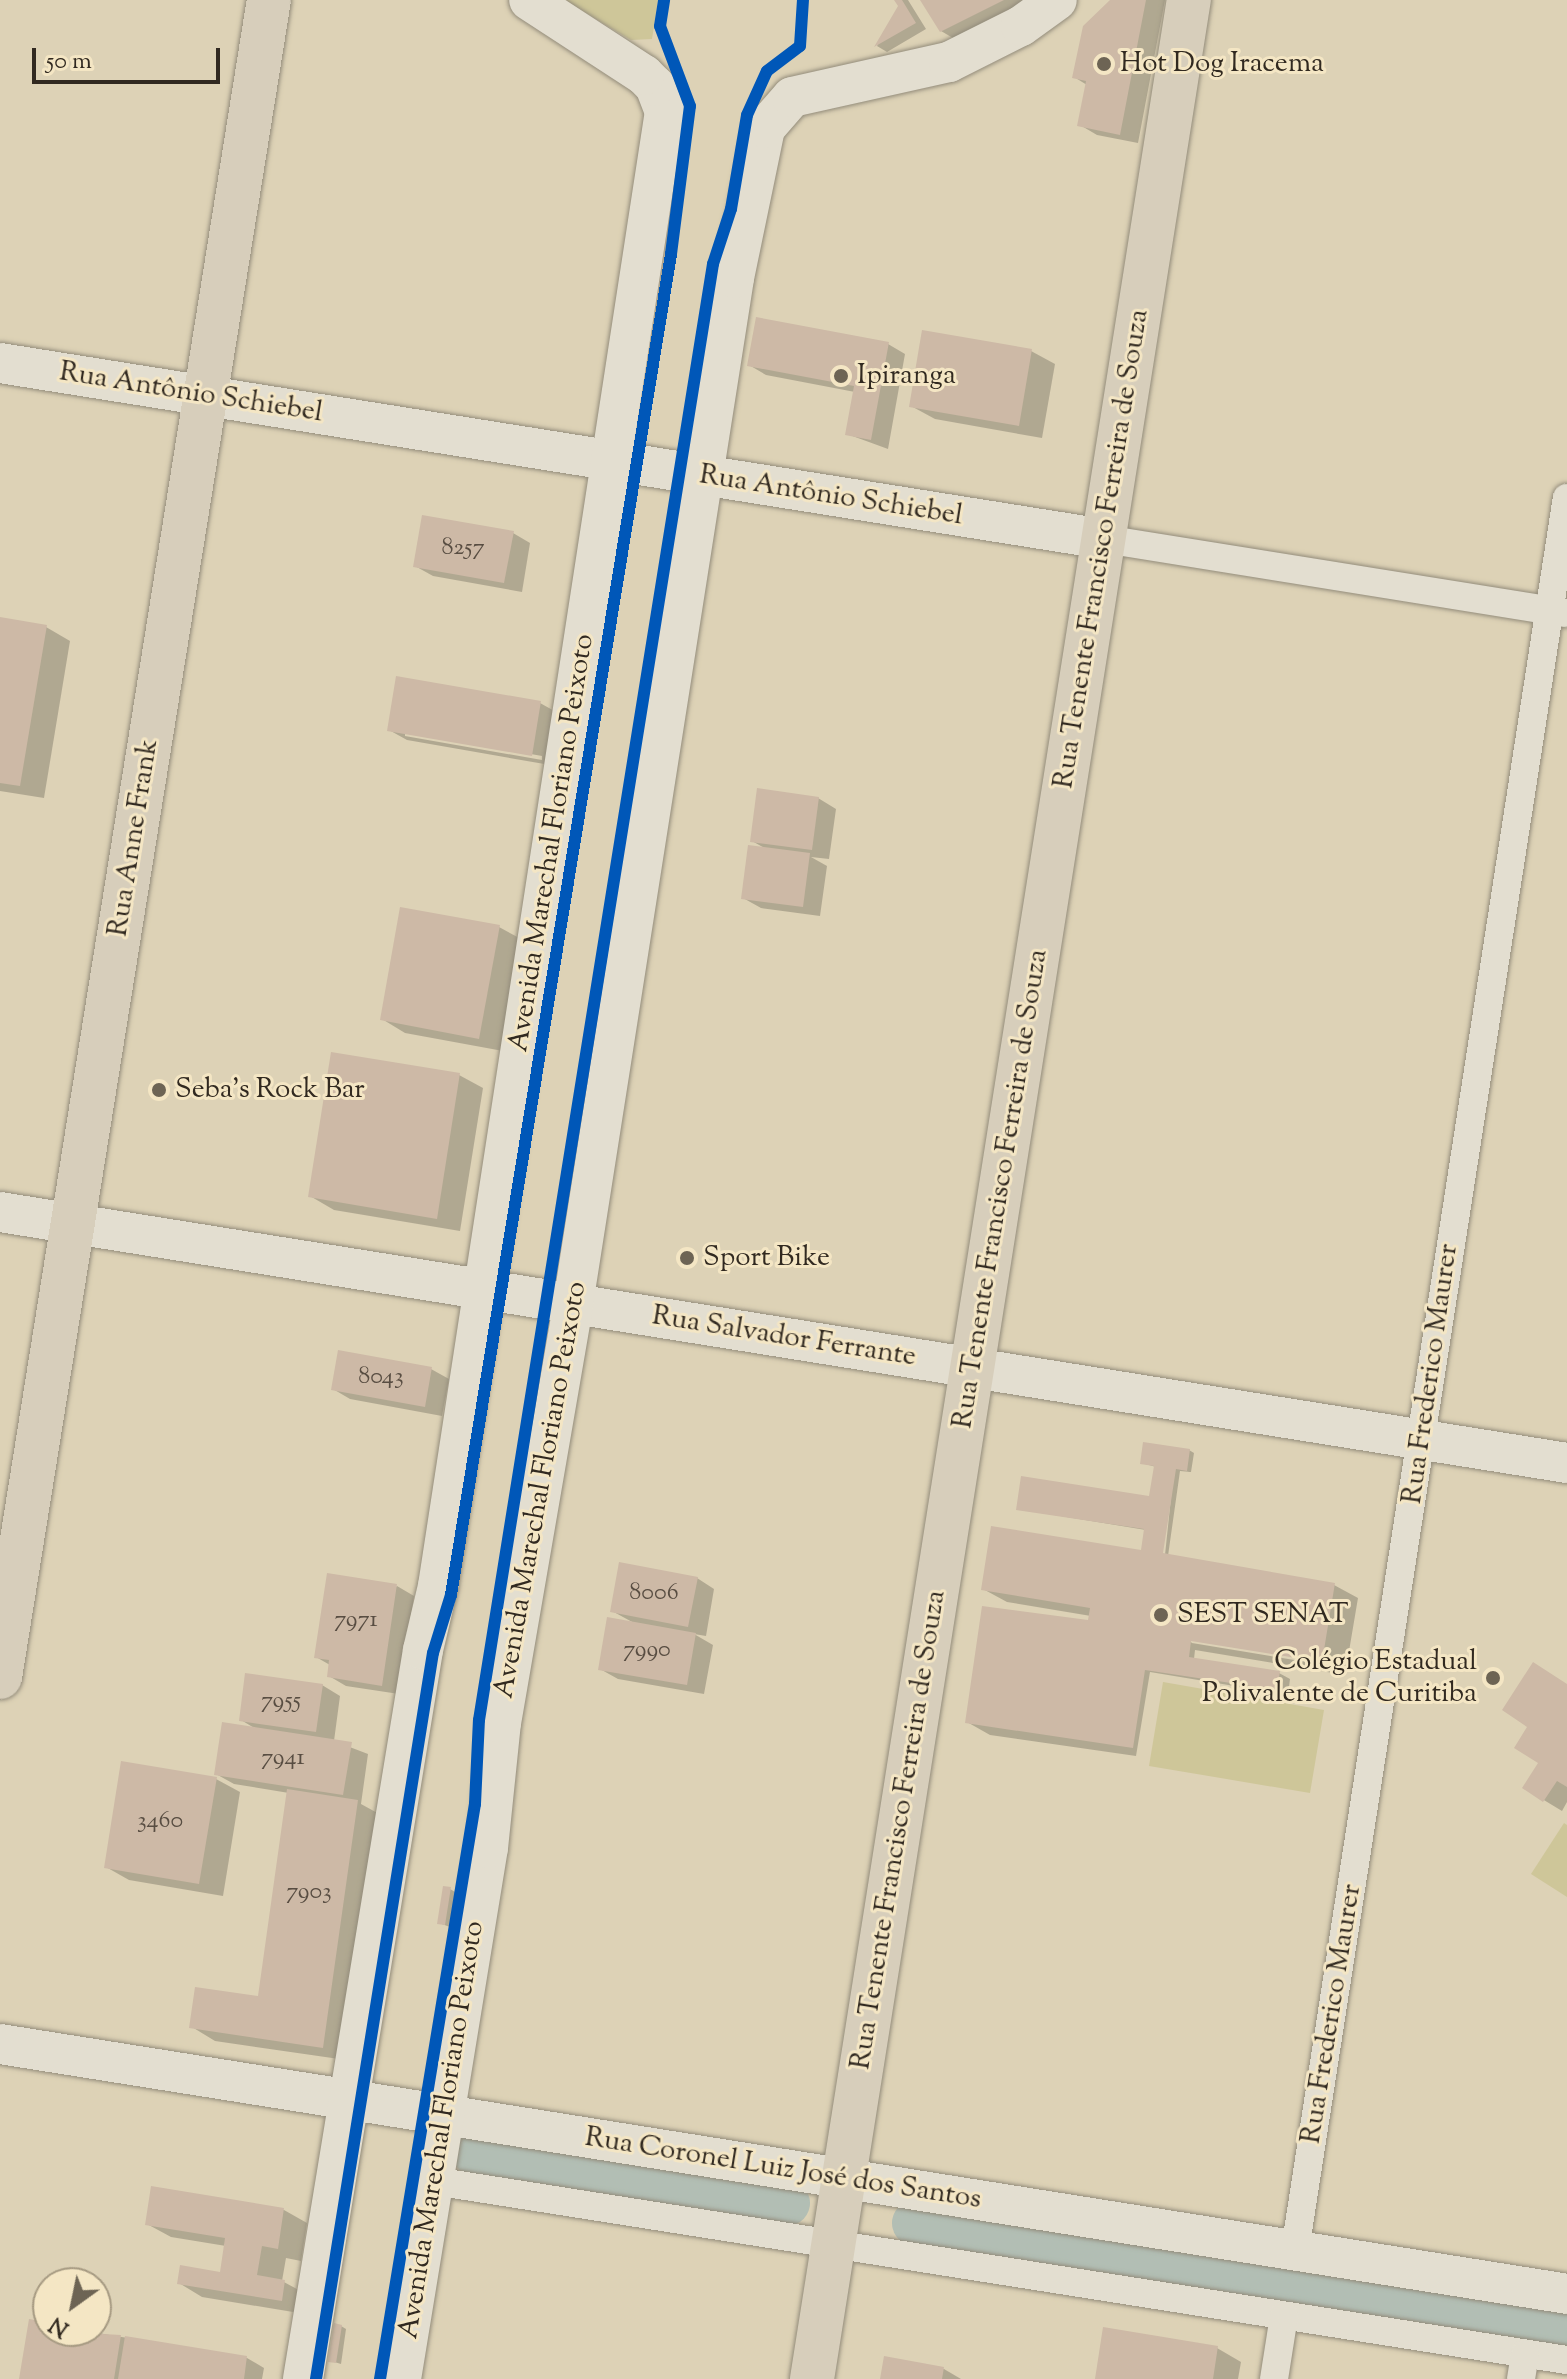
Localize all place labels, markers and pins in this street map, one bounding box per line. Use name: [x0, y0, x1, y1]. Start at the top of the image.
place label: Hot Dog Iracema: [1120, 47, 1324, 81]
marker: Hot Dog Iracema: [1095, 55, 1113, 73]
place label: Ipiranga: [857, 359, 956, 393]
marker: Ipiranga: [832, 367, 850, 385]
place label: Seba's Rock Bar: [175, 1073, 365, 1107]
marker: Seba's Rock Bar: [150, 1081, 168, 1099]
place label: Sport Bike: [703, 1241, 830, 1275]
marker: Sport Bike: [678, 1249, 696, 1267]
place label: SEST SENAT: [1177, 1598, 1348, 1632]
marker: SEST SENAT: [1152, 1606, 1170, 1624]
place label: Colégio Estadual Polivalente de Curitiba: [1202, 1645, 1477, 1711]
marker: Colégio Estadual Polivalente de Curitiba: [1484, 1669, 1502, 1687]

